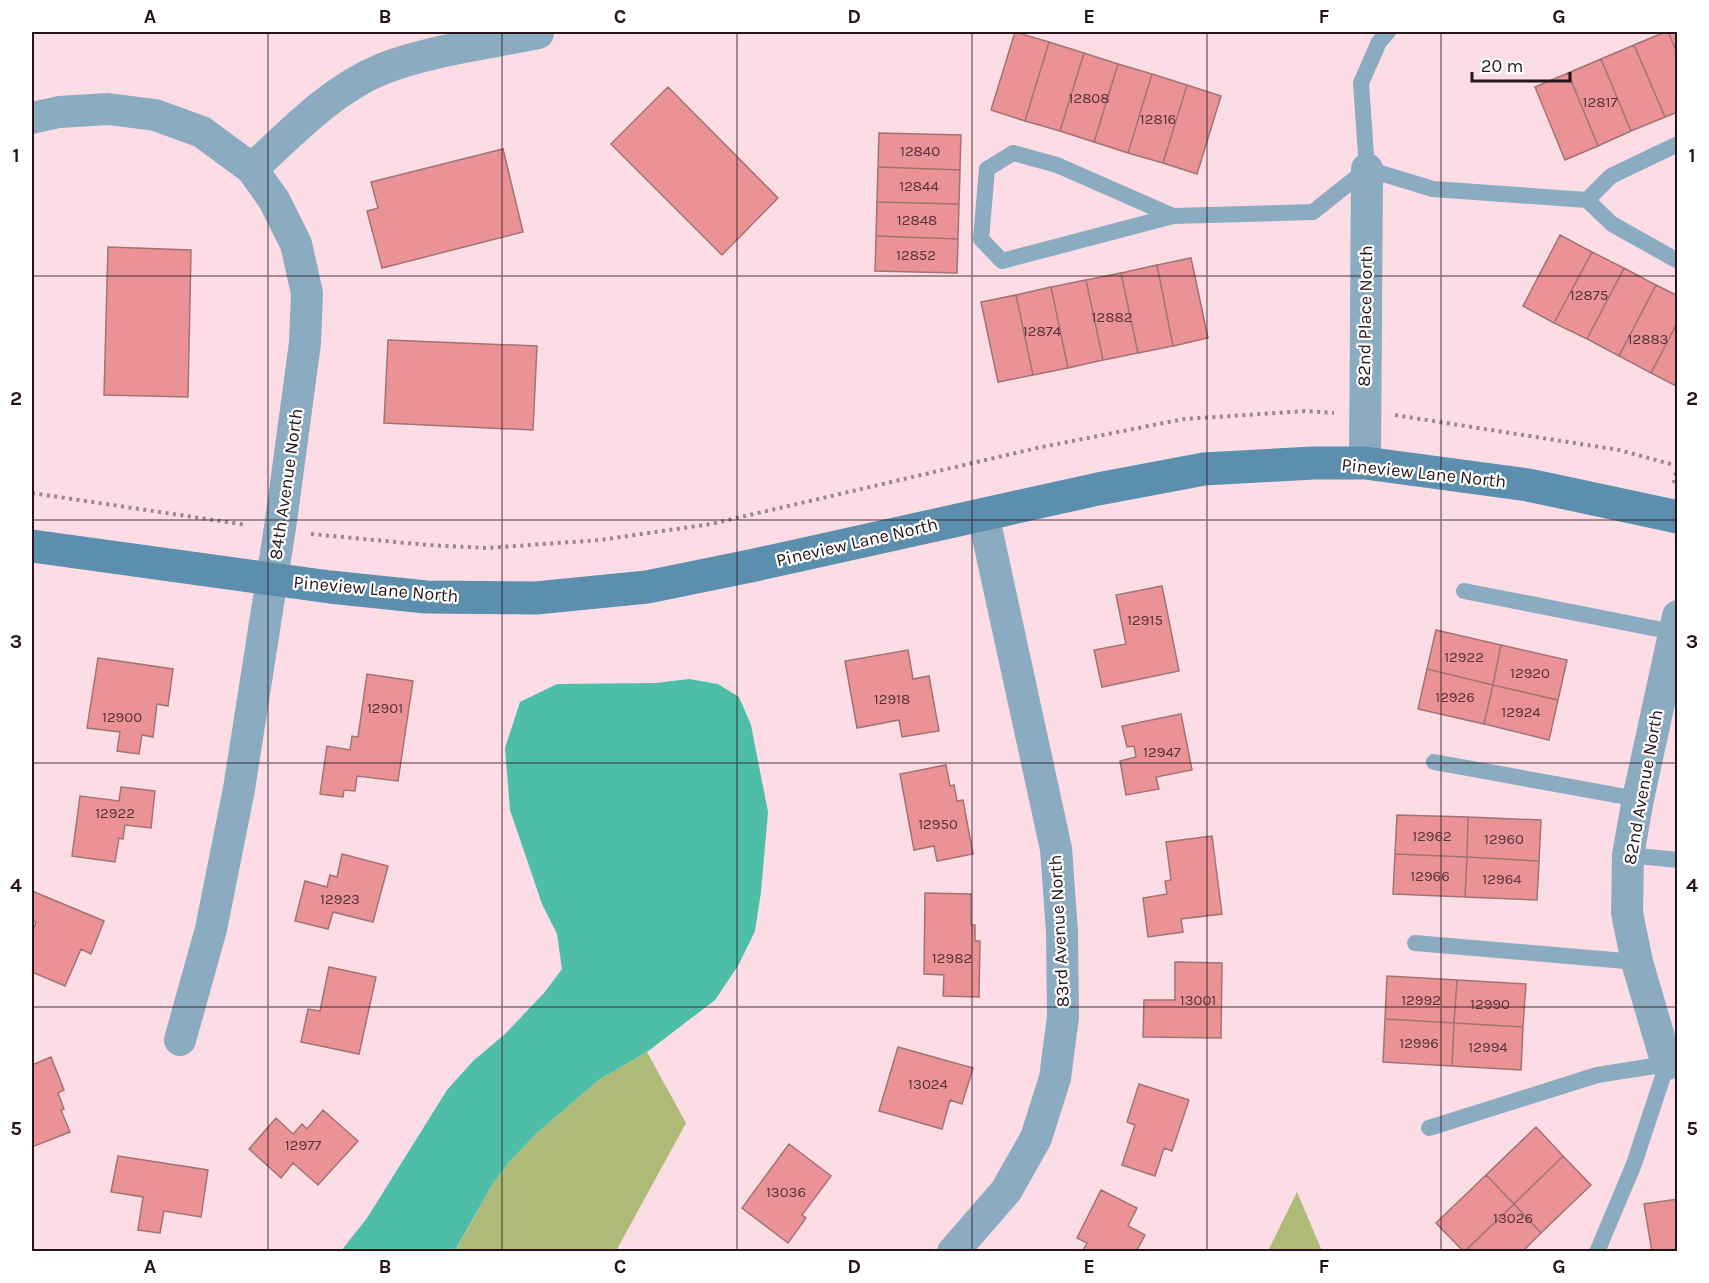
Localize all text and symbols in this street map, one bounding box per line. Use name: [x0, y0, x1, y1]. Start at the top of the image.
text: A: [144, 5, 157, 28]
text: B: [379, 5, 391, 28]
text: C: [614, 5, 626, 28]
text: D: [847, 5, 861, 28]
text: E: [1083, 5, 1095, 28]
text: F: [1319, 5, 1330, 28]
text: G: [1552, 5, 1566, 28]
scale bar: [1472, 45, 1570, 83]
text: 20 m: [1481, 55, 1523, 77]
house number: 12808: [1069, 89, 1110, 107]
house number: 12817: [1583, 93, 1617, 111]
house number: 12816: [1140, 110, 1176, 128]
house number: 12840: [900, 142, 940, 160]
text: 1: [12, 144, 20, 167]
text: 1: [1688, 144, 1696, 167]
house number: 12844: [899, 177, 939, 195]
house number: 12848: [897, 211, 937, 229]
street label: 82nd Place North: [1353, 245, 1377, 387]
house number: 12852: [896, 246, 936, 264]
house number: 12875: [1570, 286, 1608, 304]
house number: 12882: [1092, 308, 1132, 326]
house number: 12874: [1023, 322, 1062, 340]
house number: 12883: [1628, 330, 1668, 348]
text: 2: [10, 387, 22, 410]
text: 2: [1686, 387, 1698, 410]
street label: 84th Avenue North: [264, 407, 308, 561]
street label: Pineview Lane North: [1341, 453, 1507, 493]
street label: Pineview Lane North: [774, 513, 940, 571]
street label: Pineview Lane North: [293, 571, 459, 607]
house number: 12915: [1127, 611, 1163, 629]
text: 3: [10, 630, 22, 653]
text: 3: [1686, 630, 1698, 653]
house number: 12922: [1444, 648, 1484, 666]
house number: 12920: [1510, 664, 1550, 682]
house number: 12926: [1435, 688, 1475, 706]
house number: 12918: [874, 690, 910, 708]
house number: 12901: [367, 699, 403, 717]
house number: 12924: [1501, 703, 1541, 721]
house number: 12900: [102, 708, 142, 726]
street label: 82nd Avenue North: [1619, 708, 1667, 866]
house number: 12947: [1143, 743, 1181, 761]
house number: 12922: [95, 804, 135, 822]
house number: 12950: [918, 815, 958, 833]
house number: 12962: [1412, 827, 1452, 845]
house number: 12960: [1484, 830, 1524, 848]
street label: 83rd Avenue North: [1044, 854, 1074, 1008]
house number: 12966: [1410, 867, 1450, 885]
house number: 12964: [1482, 870, 1522, 888]
text: 4: [10, 874, 22, 897]
text: 4: [1686, 874, 1698, 897]
house number: 12923: [320, 890, 360, 908]
house number: 12982: [932, 949, 972, 967]
house number: 13001: [1180, 991, 1216, 1009]
house number: 12992: [1401, 991, 1441, 1009]
house number: 12990: [1470, 995, 1510, 1013]
house number: 12996: [1399, 1034, 1439, 1052]
house number: 12994: [1468, 1038, 1508, 1056]
house number: 13024: [908, 1075, 949, 1093]
text: 5: [10, 1117, 22, 1140]
text: 5: [1686, 1117, 1698, 1140]
house number: 12977: [285, 1136, 321, 1154]
house number: 13036: [766, 1183, 806, 1201]
house number: 13026: [1493, 1209, 1533, 1227]
text: A: [144, 1255, 157, 1278]
text: B: [379, 1255, 391, 1278]
text: C: [614, 1255, 626, 1278]
text: D: [847, 1255, 861, 1278]
text: E: [1083, 1255, 1095, 1278]
text: F: [1319, 1255, 1330, 1278]
text: G: [1552, 1255, 1566, 1278]

